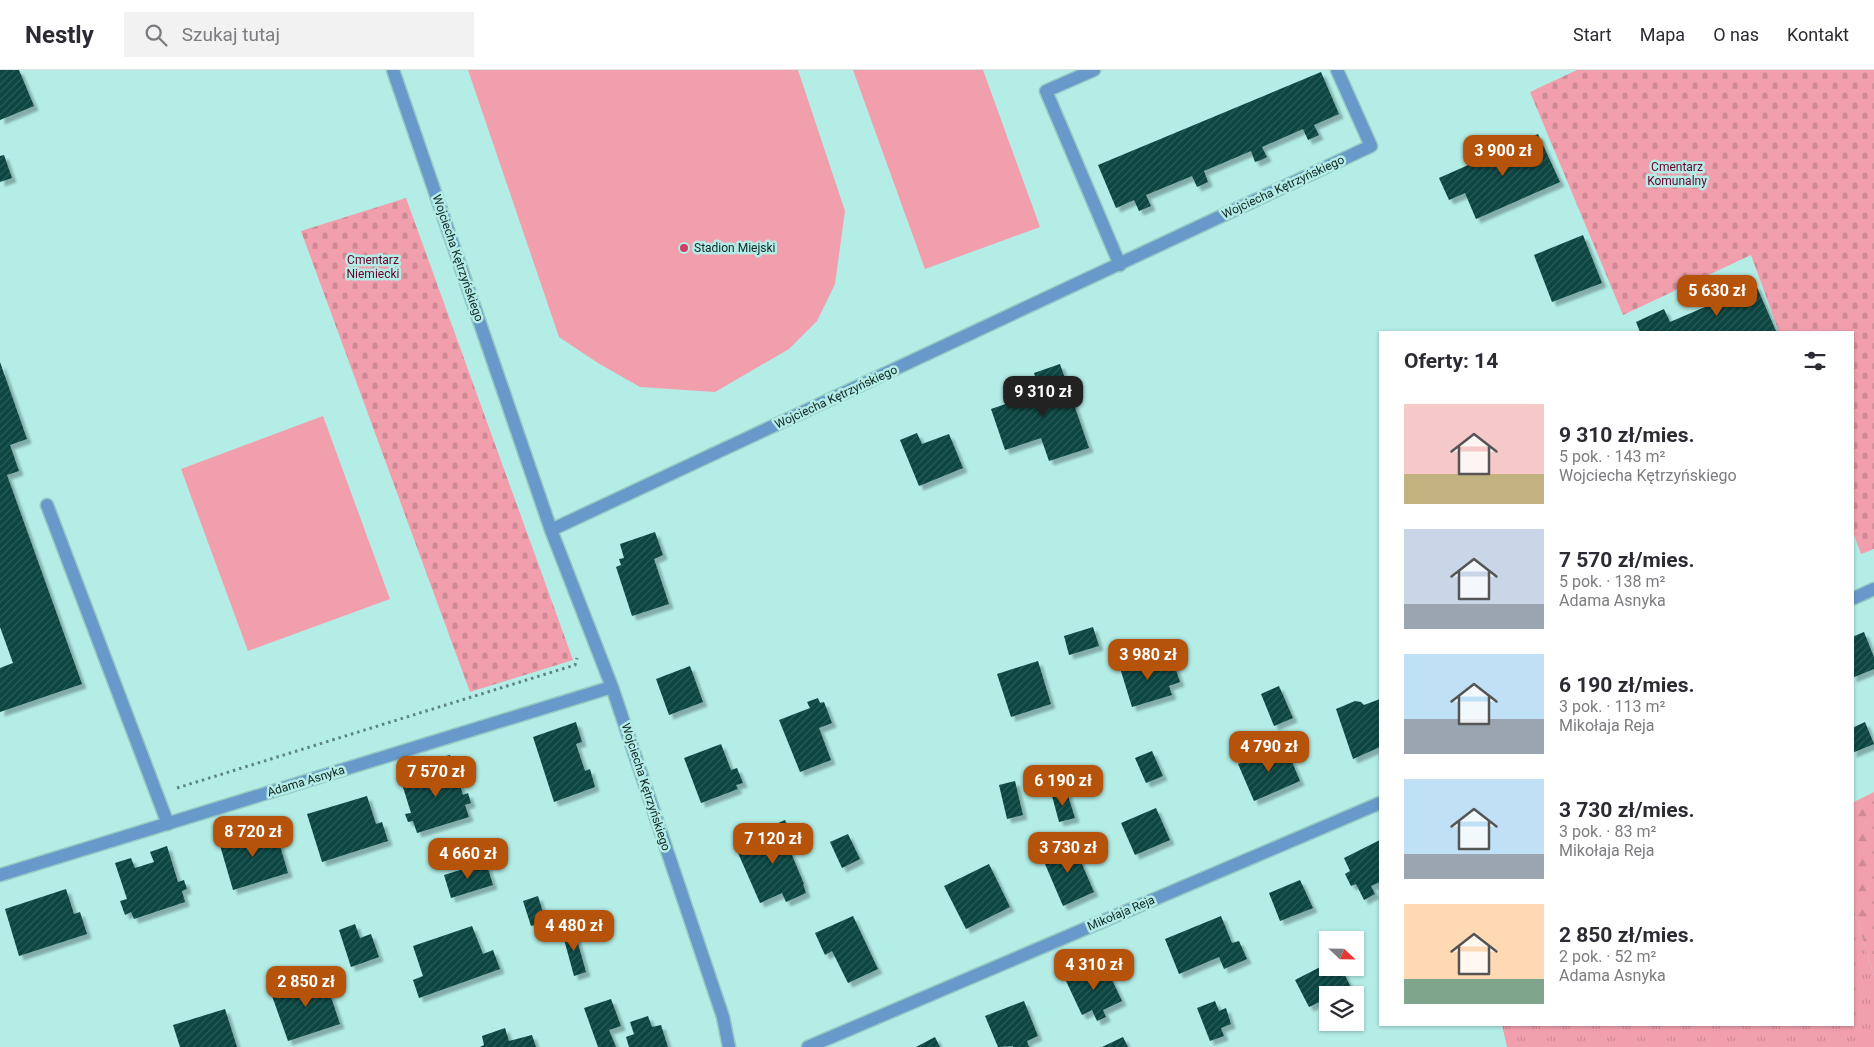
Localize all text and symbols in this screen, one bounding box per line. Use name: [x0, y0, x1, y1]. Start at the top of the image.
search box: [124, 12, 474, 57]
text: Nestly: [25, 21, 94, 49]
icon: search: [142, 21, 170, 49]
text: Szukaj tutaj: [182, 23, 280, 46]
text: Start: [1573, 24, 1612, 45]
text: Mapa: [1640, 24, 1685, 45]
text: O nas: [1713, 24, 1759, 45]
text: Kontakt: [1787, 24, 1849, 45]
pin: 3 900 zł: [1451, 134, 1555, 177]
text: 3 900 zł: [1474, 141, 1532, 160]
street label: Wojciecha Kętrzyńskiego: [1220, 152, 1346, 222]
park label: Cmentarz Komunalny: [1647, 160, 1707, 188]
street label: Wojciecha Kętrzyńskiego: [430, 193, 486, 323]
place label: Stadion Miejski: [694, 241, 776, 255]
marker: Stadion Miejski: [678, 242, 690, 254]
park label: Cmentarz Niemiecki: [347, 253, 400, 281]
pin: 5 630 zł: [1665, 274, 1769, 317]
text: 5 630 zł: [1688, 281, 1746, 300]
icon: filters: [1801, 347, 1829, 375]
text: Oferty: 14: [1404, 349, 1498, 373]
street label: Wojciecha Kętrzyńskiego: [773, 362, 899, 432]
pin: 9 310 zł: [991, 376, 1095, 418]
text: 9 310 zł: [1014, 382, 1072, 401]
text: 9 310 zł/mies.: [1559, 423, 1695, 447]
icon: home: [1444, 424, 1504, 484]
text: 5 pok. · 143 m²: [1559, 447, 1665, 466]
text: Wojciecha Kętrzyńskiego: [1559, 466, 1737, 485]
text: 7 570 zł/mies.: [1559, 548, 1695, 572]
icon: home: [1444, 549, 1504, 609]
text: 5 pok. · 138 m²: [1559, 572, 1665, 591]
text: Adama Asnyka: [1559, 591, 1666, 610]
pin: 3 980 zł: [1096, 638, 1200, 681]
text: 3 980 zł: [1119, 645, 1177, 664]
text: 6 190 zł/mies.: [1559, 673, 1695, 697]
icon: home: [1444, 674, 1504, 734]
text: 3 pok. · 113 m²: [1559, 697, 1665, 716]
text: Mikołaja Reja: [1559, 716, 1655, 735]
street label: Wojciecha Kętrzyńskiego: [619, 721, 673, 853]
pin: 4 790 zł: [1217, 730, 1321, 773]
text: 4 790 zł: [1240, 737, 1298, 756]
pin: 7 570 zł: [384, 756, 488, 798]
text: 7 570 zł: [407, 762, 465, 781]
street label: Adama Asnyka: [266, 763, 346, 799]
pin: 6 190 zł: [1011, 764, 1115, 807]
text: 6 190 zł: [1034, 771, 1092, 790]
text: 3 730 zł/mies.: [1559, 798, 1695, 822]
icon: home: [1444, 799, 1504, 859]
pin: 8 720 zł: [201, 816, 305, 858]
text: 8 720 zł: [224, 822, 282, 841]
pin: 7 120 zł: [721, 822, 825, 865]
text: 3 pok. · 83 m²: [1559, 822, 1656, 841]
text: 7 120 zł: [744, 829, 802, 848]
pin: 3 730 zł: [1016, 832, 1120, 874]
pin: 4 660 zł: [416, 838, 520, 880]
text: 3 730 zł: [1039, 838, 1097, 857]
text: Mikołaja Reja: [1559, 841, 1655, 860]
text: 4 660 zł: [439, 844, 497, 863]
street label: Mikołaja Reja: [1085, 893, 1157, 933]
pin: 4 480 zł: [522, 910, 626, 952]
text: 4 480 zł: [545, 916, 603, 935]
text: 2 850 zł/mies.: [1559, 923, 1695, 947]
icon: home: [1444, 924, 1504, 984]
north arrow: [1319, 931, 1364, 976]
map controls: [1319, 931, 1364, 1031]
text: 2 pok. · 52 m²: [1559, 947, 1656, 966]
pin: 4 310 zł: [1042, 948, 1146, 991]
text: 4 310 zł: [1065, 955, 1123, 974]
pin: 2 850 zł: [254, 966, 358, 1008]
text: Adama Asnyka: [1559, 966, 1666, 985]
text: 2 850 zł: [277, 972, 335, 991]
button: layers: [1319, 986, 1364, 1031]

